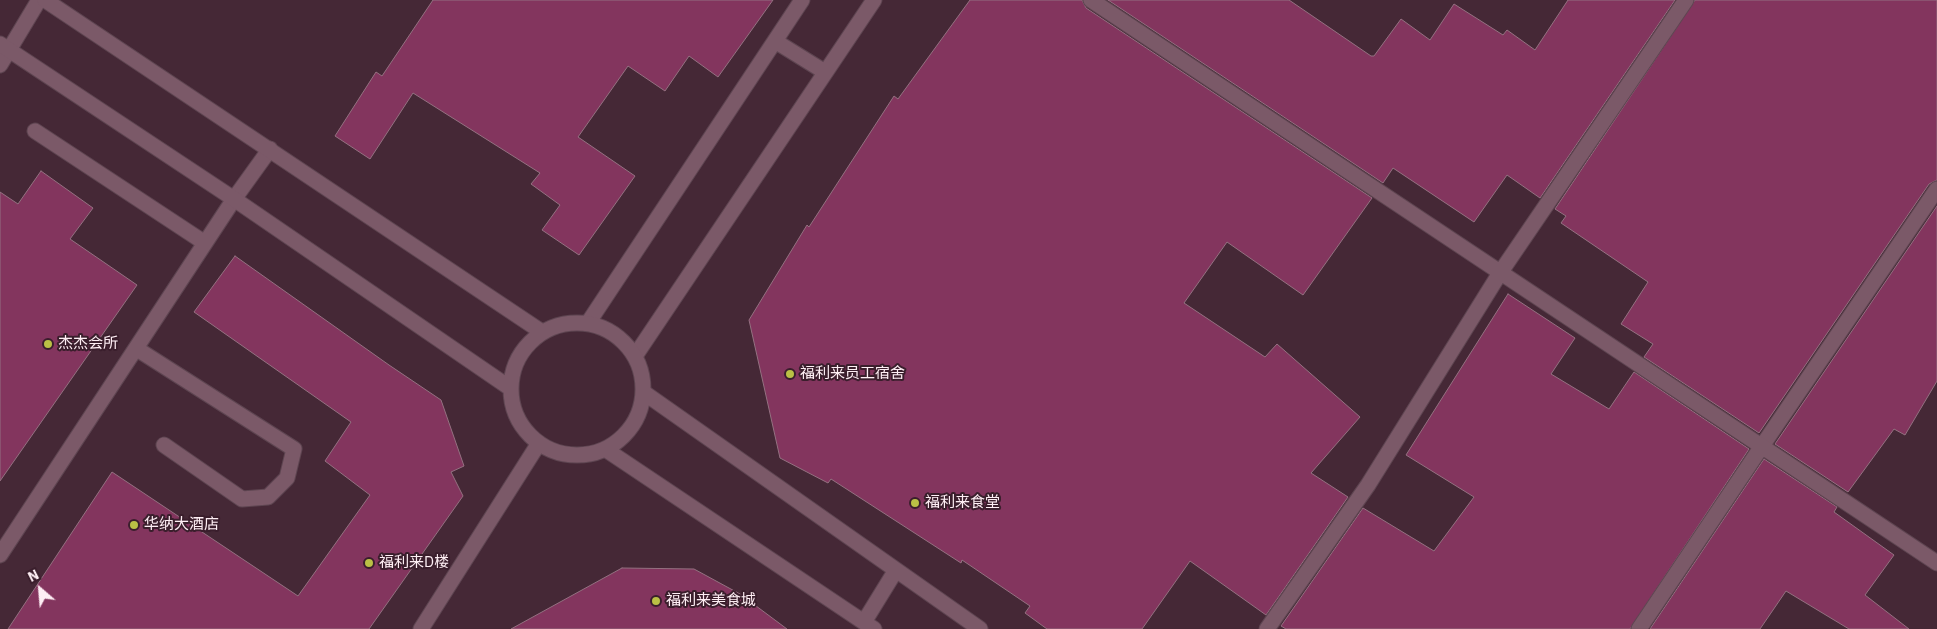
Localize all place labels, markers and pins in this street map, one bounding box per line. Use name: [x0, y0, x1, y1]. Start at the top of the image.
place label: 杰杰会所: [58, 335, 118, 353]
marker: 杰杰会所: [42, 338, 54, 350]
place label: 福利来员工宿舍: [800, 365, 905, 383]
marker: 福利来员工宿舍: [784, 368, 796, 380]
place label: 福利来食堂: [925, 494, 1000, 512]
marker: 福利来食堂: [909, 497, 921, 509]
place label: 华纳大酒店: [144, 516, 219, 534]
marker: 华纳大酒店: [128, 519, 140, 531]
place label: 福利来D楼: [379, 554, 449, 572]
marker: 福利来D楼: [363, 557, 375, 569]
place label: 福利来美食城: [666, 592, 756, 610]
marker: 福利来美食城: [650, 595, 662, 607]

